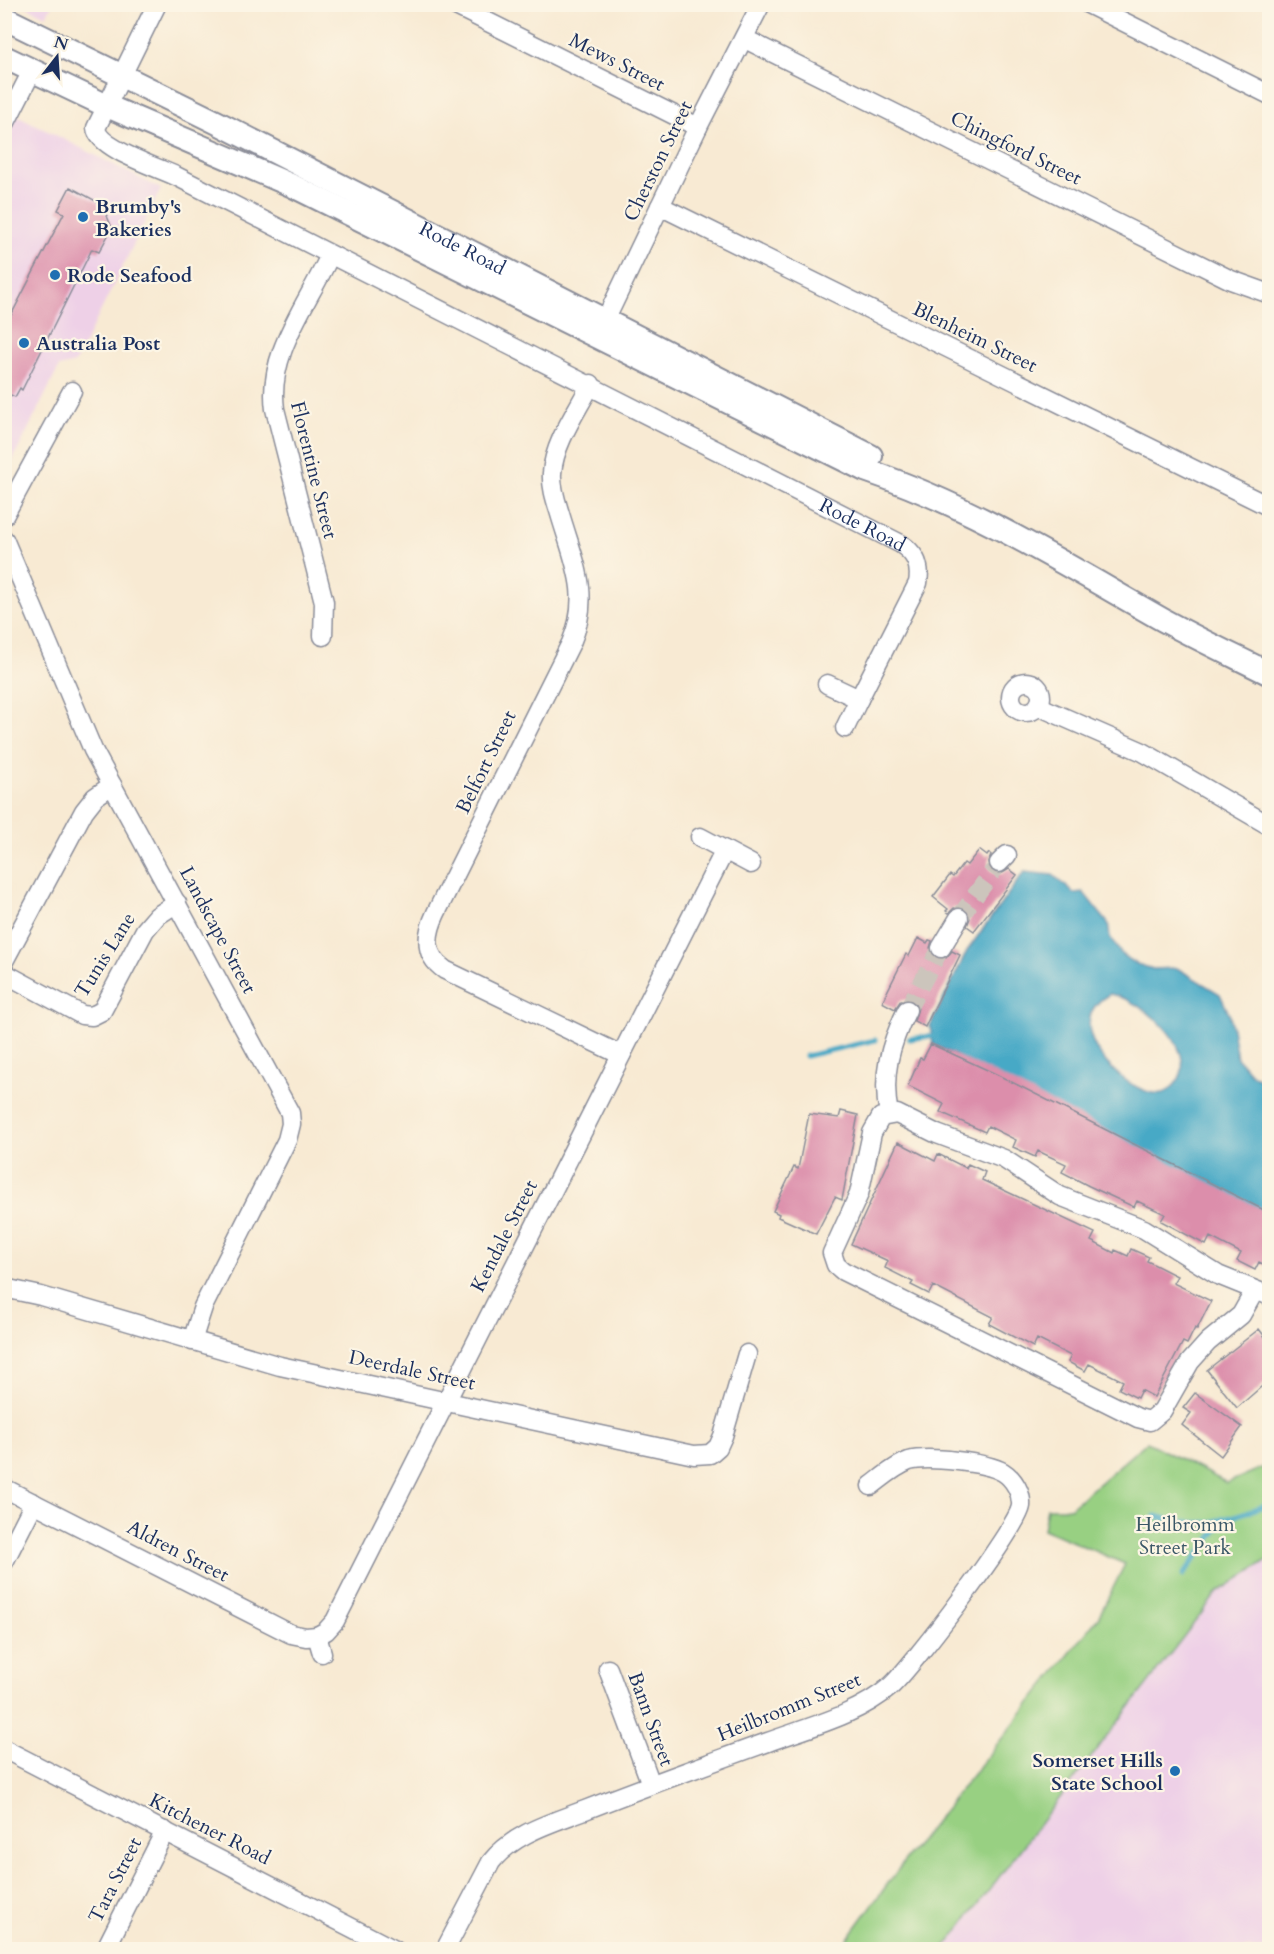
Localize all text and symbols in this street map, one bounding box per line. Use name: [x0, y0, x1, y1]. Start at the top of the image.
street label: Mews Street: [564, 26, 670, 98]
north arrow: [27, 27, 87, 87]
text: N: [51, 31, 71, 56]
street label: Cherston Street: [617, 95, 699, 226]
street label: Chingford Street: [946, 105, 1087, 192]
place label: Brumby's Bakeries: [95, 193, 181, 243]
marker: Brumby's Bakeries: [76, 210, 90, 224]
street label: Rode Road: [415, 214, 511, 281]
place label: Rode Seafood: [67, 262, 193, 289]
marker: Rode Seafood: [48, 268, 62, 282]
street label: Blenheim Street: [908, 295, 1042, 379]
place label: Australia Post: [36, 330, 160, 357]
marker: Australia Post: [17, 336, 31, 350]
street label: Florentine Street: [284, 398, 344, 542]
street label: Rode Road: [815, 491, 911, 558]
street label: Belfort Street: [449, 705, 523, 818]
street label: Landscape Street: [173, 862, 263, 999]
street label: Tunis Lane: [68, 907, 142, 1003]
street label: Kendale Street: [464, 1175, 544, 1297]
street label: Deerdale Street: [346, 1343, 478, 1397]
park label: Heilbromm Street Park: [1135, 1511, 1235, 1561]
street label: Aldren Street: [122, 1514, 234, 1589]
street label: Heilbromm Street: [713, 1666, 865, 1748]
street label: Bann Street: [621, 1668, 681, 1771]
place label: Somerset Hills State School: [1032, 1747, 1163, 1797]
marker: Somerset Hills State School: [1168, 1764, 1182, 1778]
street label: Kitchener Road: [145, 1787, 276, 1871]
street label: Tara Street: [82, 1832, 148, 1927]

